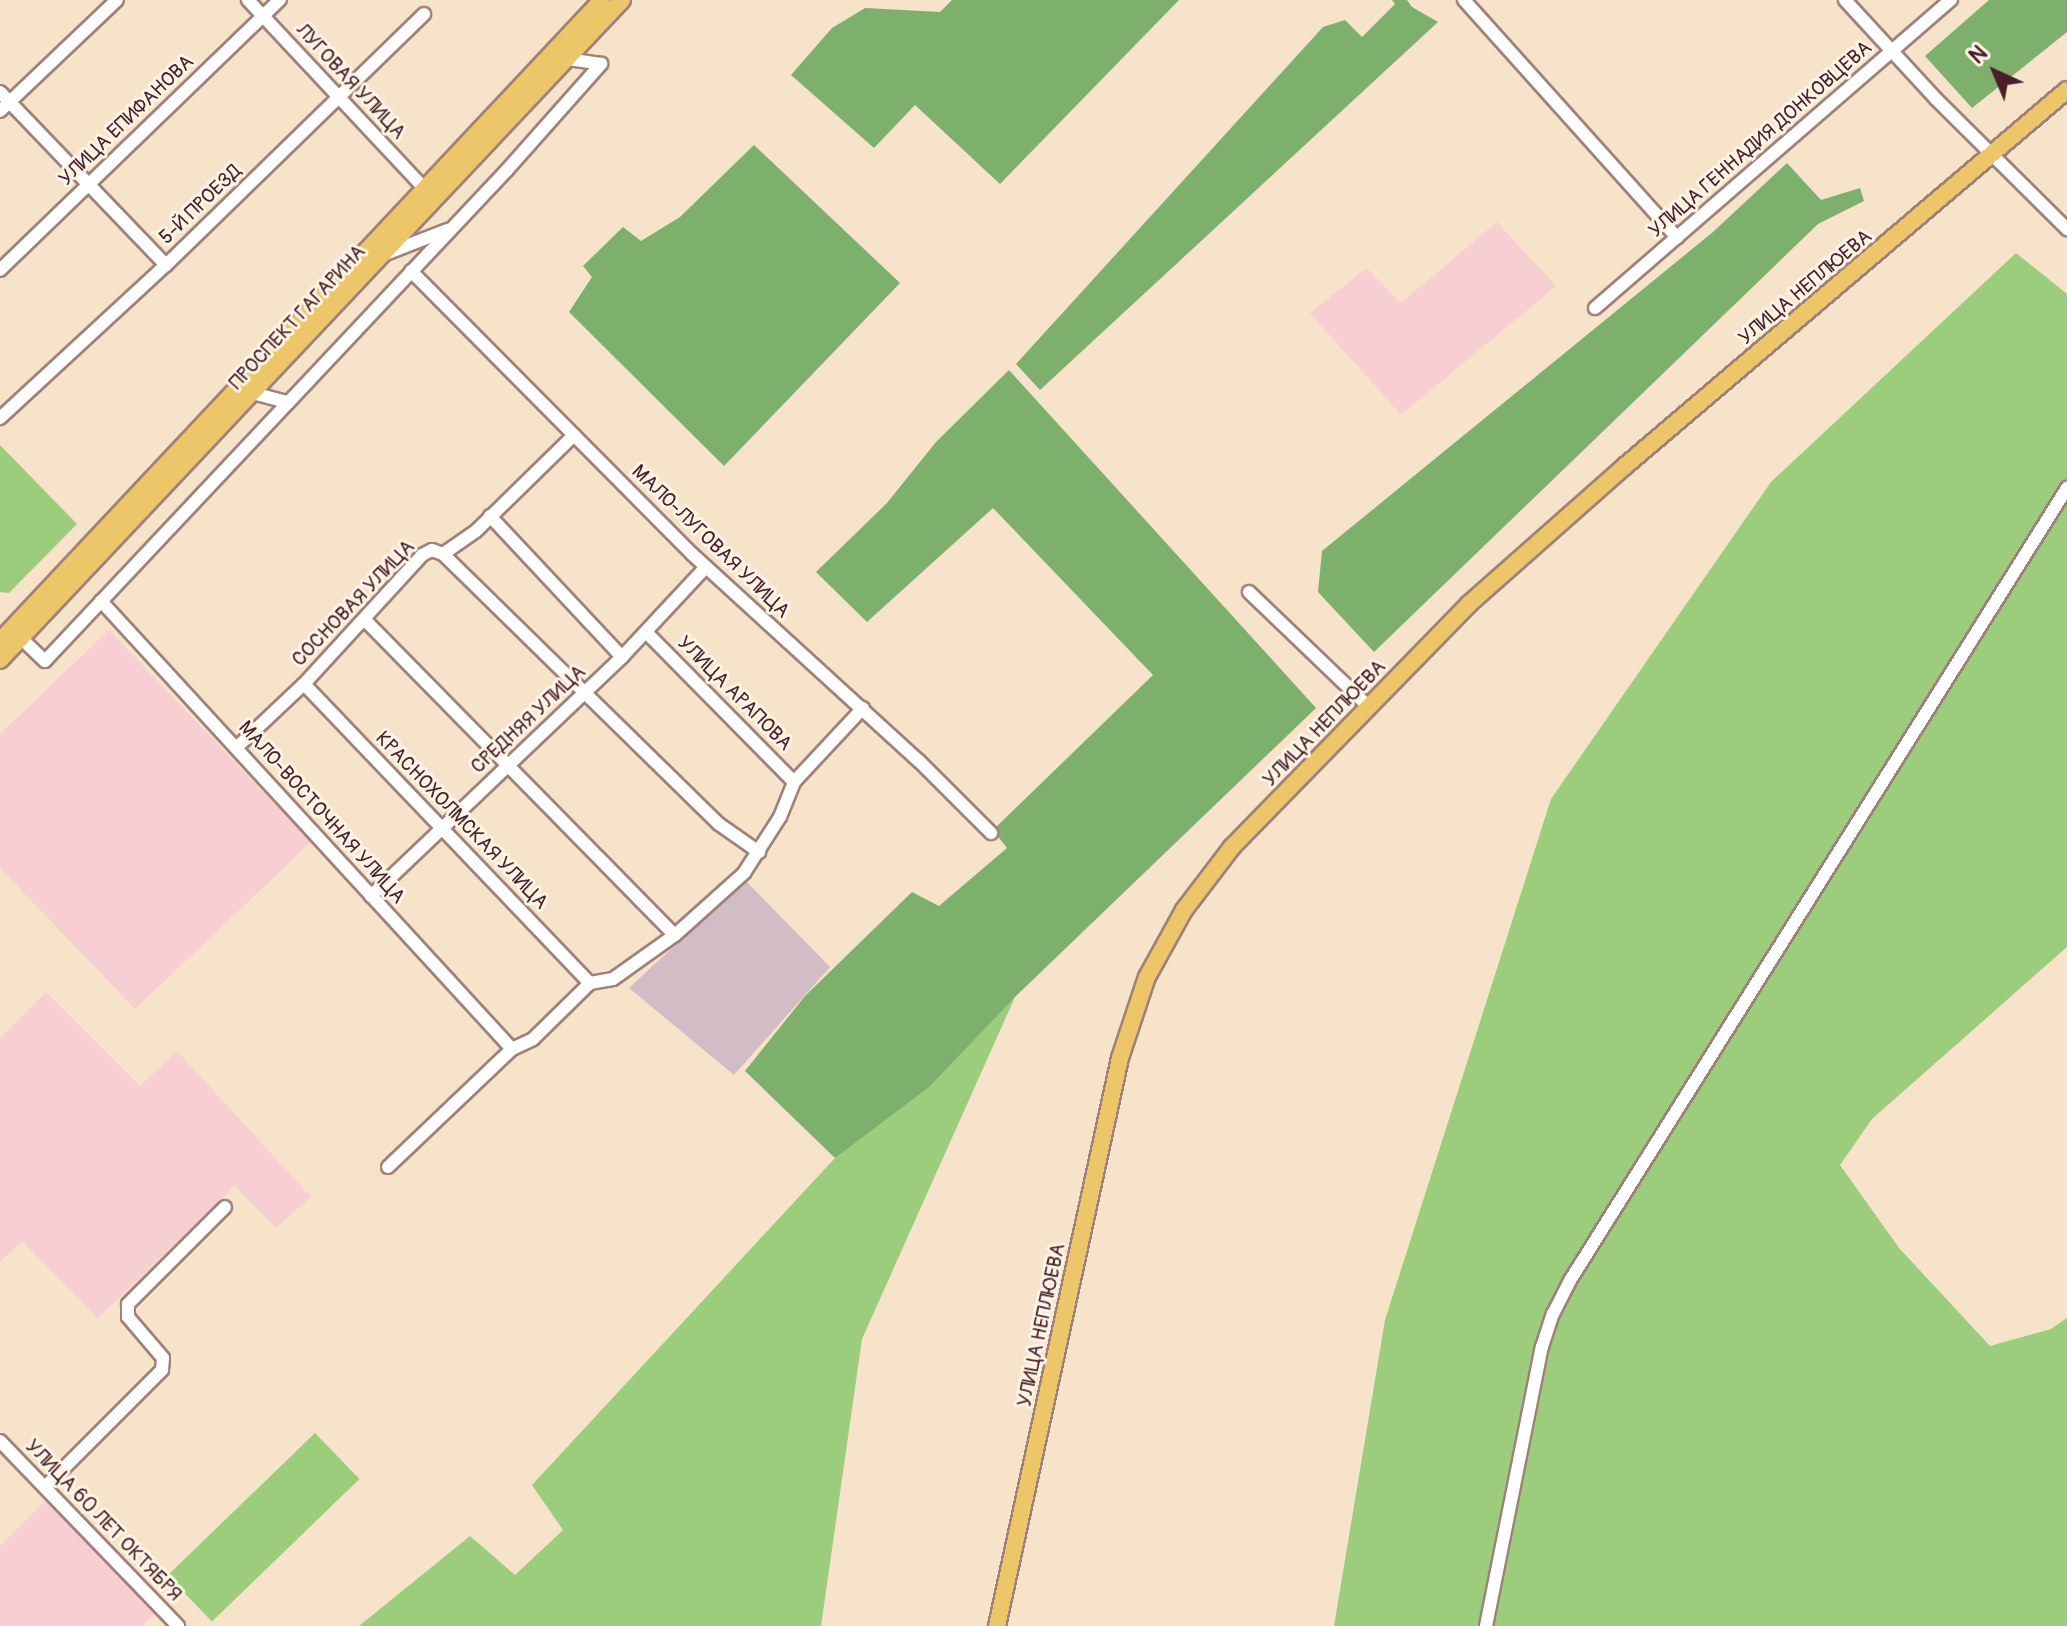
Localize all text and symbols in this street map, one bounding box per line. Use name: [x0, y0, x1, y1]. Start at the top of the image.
street label: ЛУГОВАЯ УЛИЦА: [291, 18, 411, 144]
north arrow: [1955, 32, 2035, 112]
street label: УЛИЦА ГЕННАДИЯ ДОНКОВЦЕВА: [1644, 36, 1876, 242]
text: N: [1963, 39, 1993, 70]
street label: УЛИЦА ЕПИФАНОВА: [54, 50, 198, 190]
street label: 5-Й ПРОЕЗД: [154, 159, 246, 249]
street label: УЛИЦА НЕПЛЮЕВА: [1734, 224, 1876, 350]
street label: ПРОСПЕКТ ГАГАРИНА: [224, 240, 370, 394]
street label: МАЛО-ЛУГОВАЯ УЛИЦА: [627, 459, 795, 623]
street label: СОСНОВАЯ УЛИЦА: [287, 535, 419, 671]
street label: УЛИЦА АРАПОВА: [673, 631, 797, 755]
street label: УЛИЦА НЕПЛЮЕВА: [1258, 655, 1390, 791]
street label: СРЕДНЯЯ УЛИЦА: [466, 660, 590, 778]
street label: МАЛО-ВОСТОЧНАЯ УЛИЦА: [234, 716, 410, 908]
street label: КРАСНОХОЛМСКАЯ УЛИЦА: [371, 726, 553, 914]
street label: УЛИЦА НЕПЛЮЕВА: [1012, 1241, 1070, 1409]
street label: УЛИЦА 60 ЛЕТ ОКТЯБРЯ: [21, 1434, 187, 1606]

